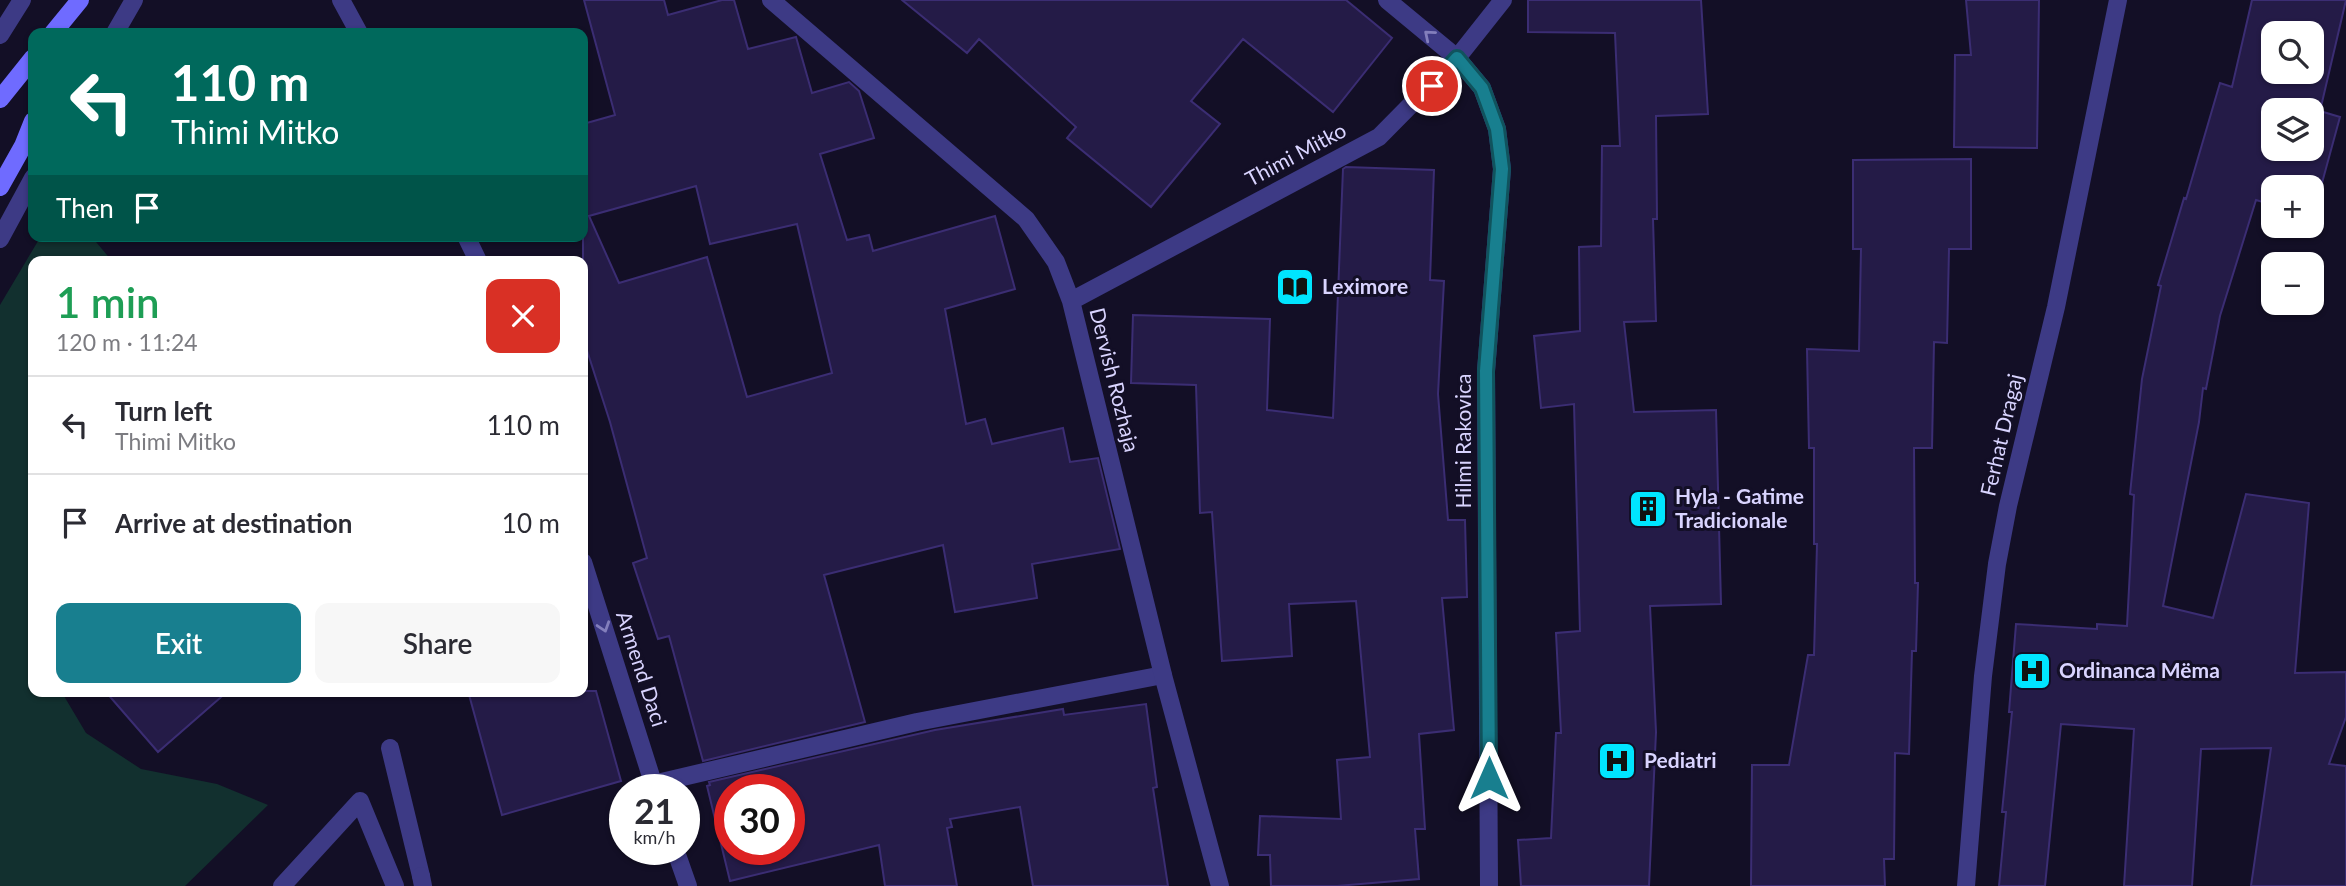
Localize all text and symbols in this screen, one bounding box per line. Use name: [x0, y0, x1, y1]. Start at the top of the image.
map controls: [2261, 21, 2324, 315]
button: search: [2261, 21, 2324, 84]
one-way arrow: [1425, 31, 1438, 43]
text: 110 m: [171, 53, 309, 111]
icon: left: [56, 56, 147, 147]
pin: [1402, 56, 1462, 116]
icon: arrive: [1413, 67, 1451, 105]
button: layers: [2261, 98, 2324, 161]
text: Thimi Mitko: [171, 112, 339, 151]
street label: Thimi Mitko: [1241, 117, 1350, 191]
button: +: [2261, 175, 2324, 238]
icon: arrive: [128, 189, 166, 227]
text: Then: [56, 192, 114, 224]
button: −: [2261, 252, 2324, 315]
library icon: Leximore: [1274, 266, 1316, 308]
place label: Leximore: [1322, 273, 1408, 298]
text: 1 min: [56, 277, 160, 327]
button: close: [486, 279, 560, 353]
street label: Dervish Rozhaja: [1085, 305, 1145, 454]
text: 120 m · 11:24: [56, 328, 198, 356]
street label: Ferhat Dragaj: [1974, 371, 2027, 498]
street label: Hilmi Rakovica: [1450, 373, 1475, 509]
text: Turn left: [115, 395, 212, 427]
icon: left: [56, 406, 94, 444]
text: 110 m: [487, 409, 560, 441]
text: Thimi Mitko: [115, 427, 236, 455]
place label: Hyla - Gatime Tradicionale: [1675, 483, 1804, 532]
building icon: Hyla - Gatime Tradicionale: [1627, 488, 1669, 530]
icon: arrive: [56, 504, 94, 542]
text: Arrive at destination: [115, 507, 352, 539]
text: 10 m: [502, 507, 560, 539]
button: Exit: [56, 603, 301, 683]
button: Share: [315, 603, 560, 683]
street label: Armend Daci: [612, 607, 673, 730]
one-way arrow: [595, 621, 610, 633]
hospital icon: Ordinanca Mëma: [2011, 650, 2053, 692]
place label: Ordinanca Mëma: [2059, 657, 2220, 682]
hospital icon: Pediatri: [1596, 740, 1638, 782]
position arrow: [1452, 741, 1526, 815]
place label: Pediatri: [1644, 747, 1716, 772]
speed limit sign: 30: [714, 774, 805, 865]
text: 21: [634, 789, 675, 831]
text: km/h: [633, 826, 676, 848]

